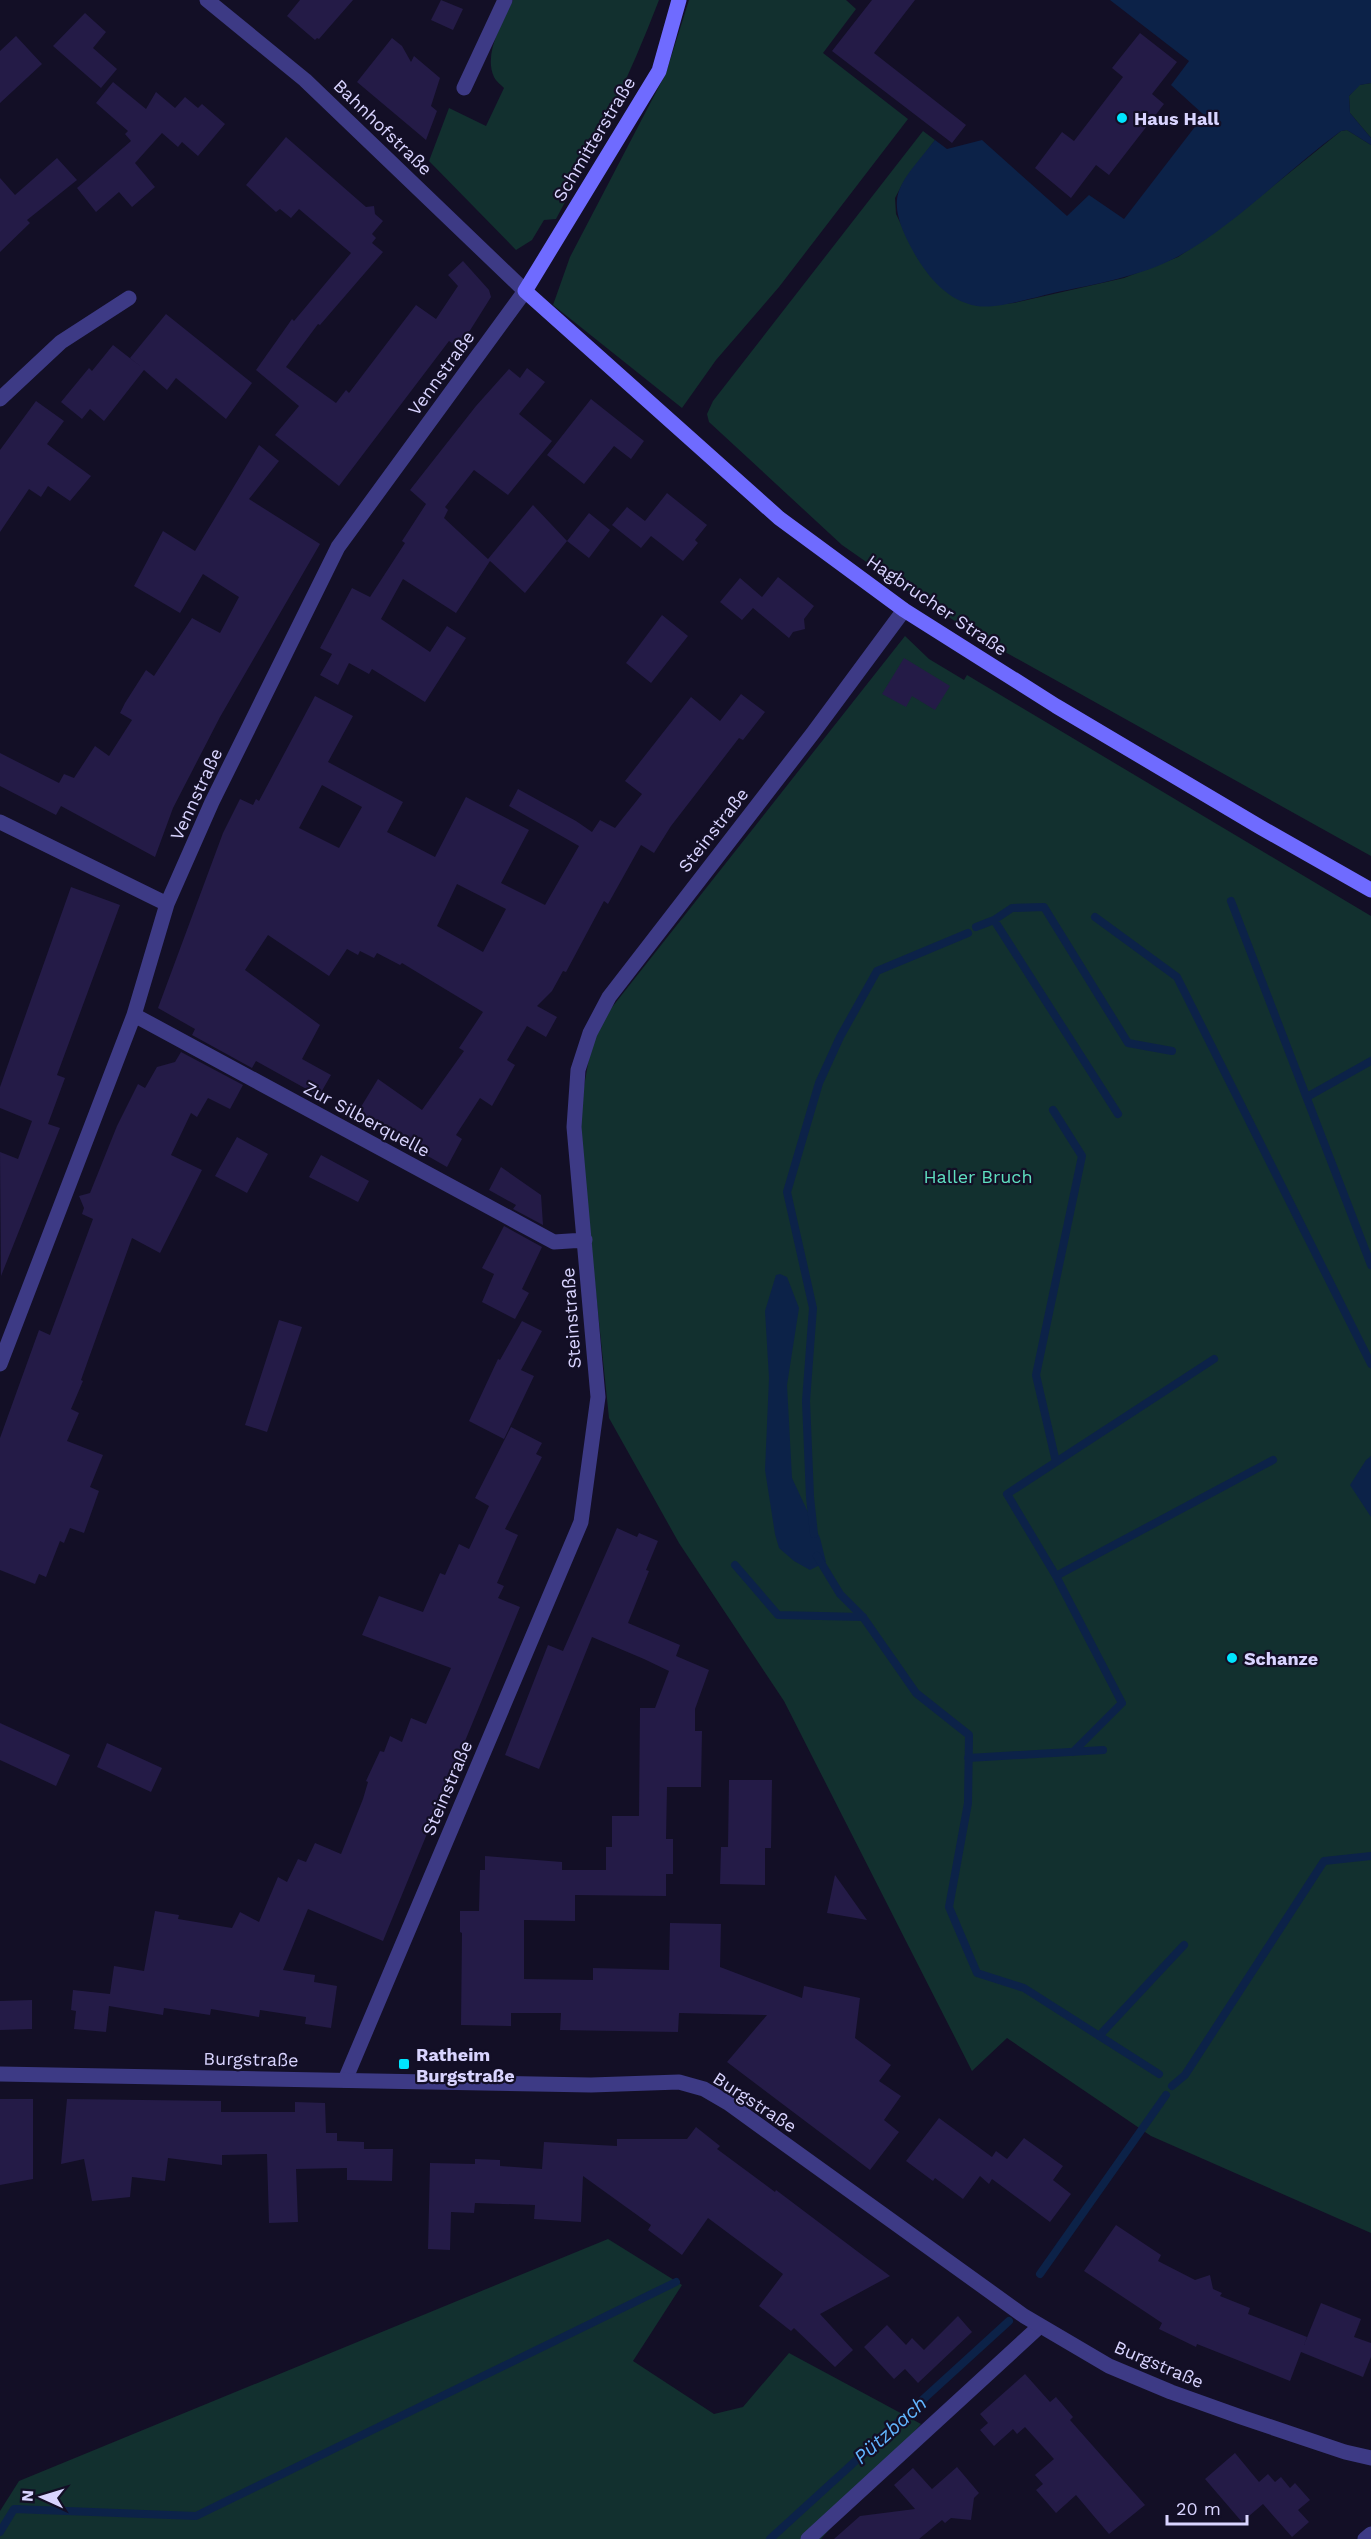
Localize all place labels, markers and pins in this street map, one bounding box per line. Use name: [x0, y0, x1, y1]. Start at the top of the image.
place label: Haus Hall: [1134, 108, 1219, 129]
marker: Haus Hall: [1115, 111, 1129, 125]
place label: Schanze: [1244, 1648, 1318, 1669]
marker: Schanze: [1225, 1651, 1239, 1665]
place label: Ratheim Burgstraße: [416, 2044, 515, 2086]
marker: Ratheim Burgstraße: [397, 2057, 411, 2071]

